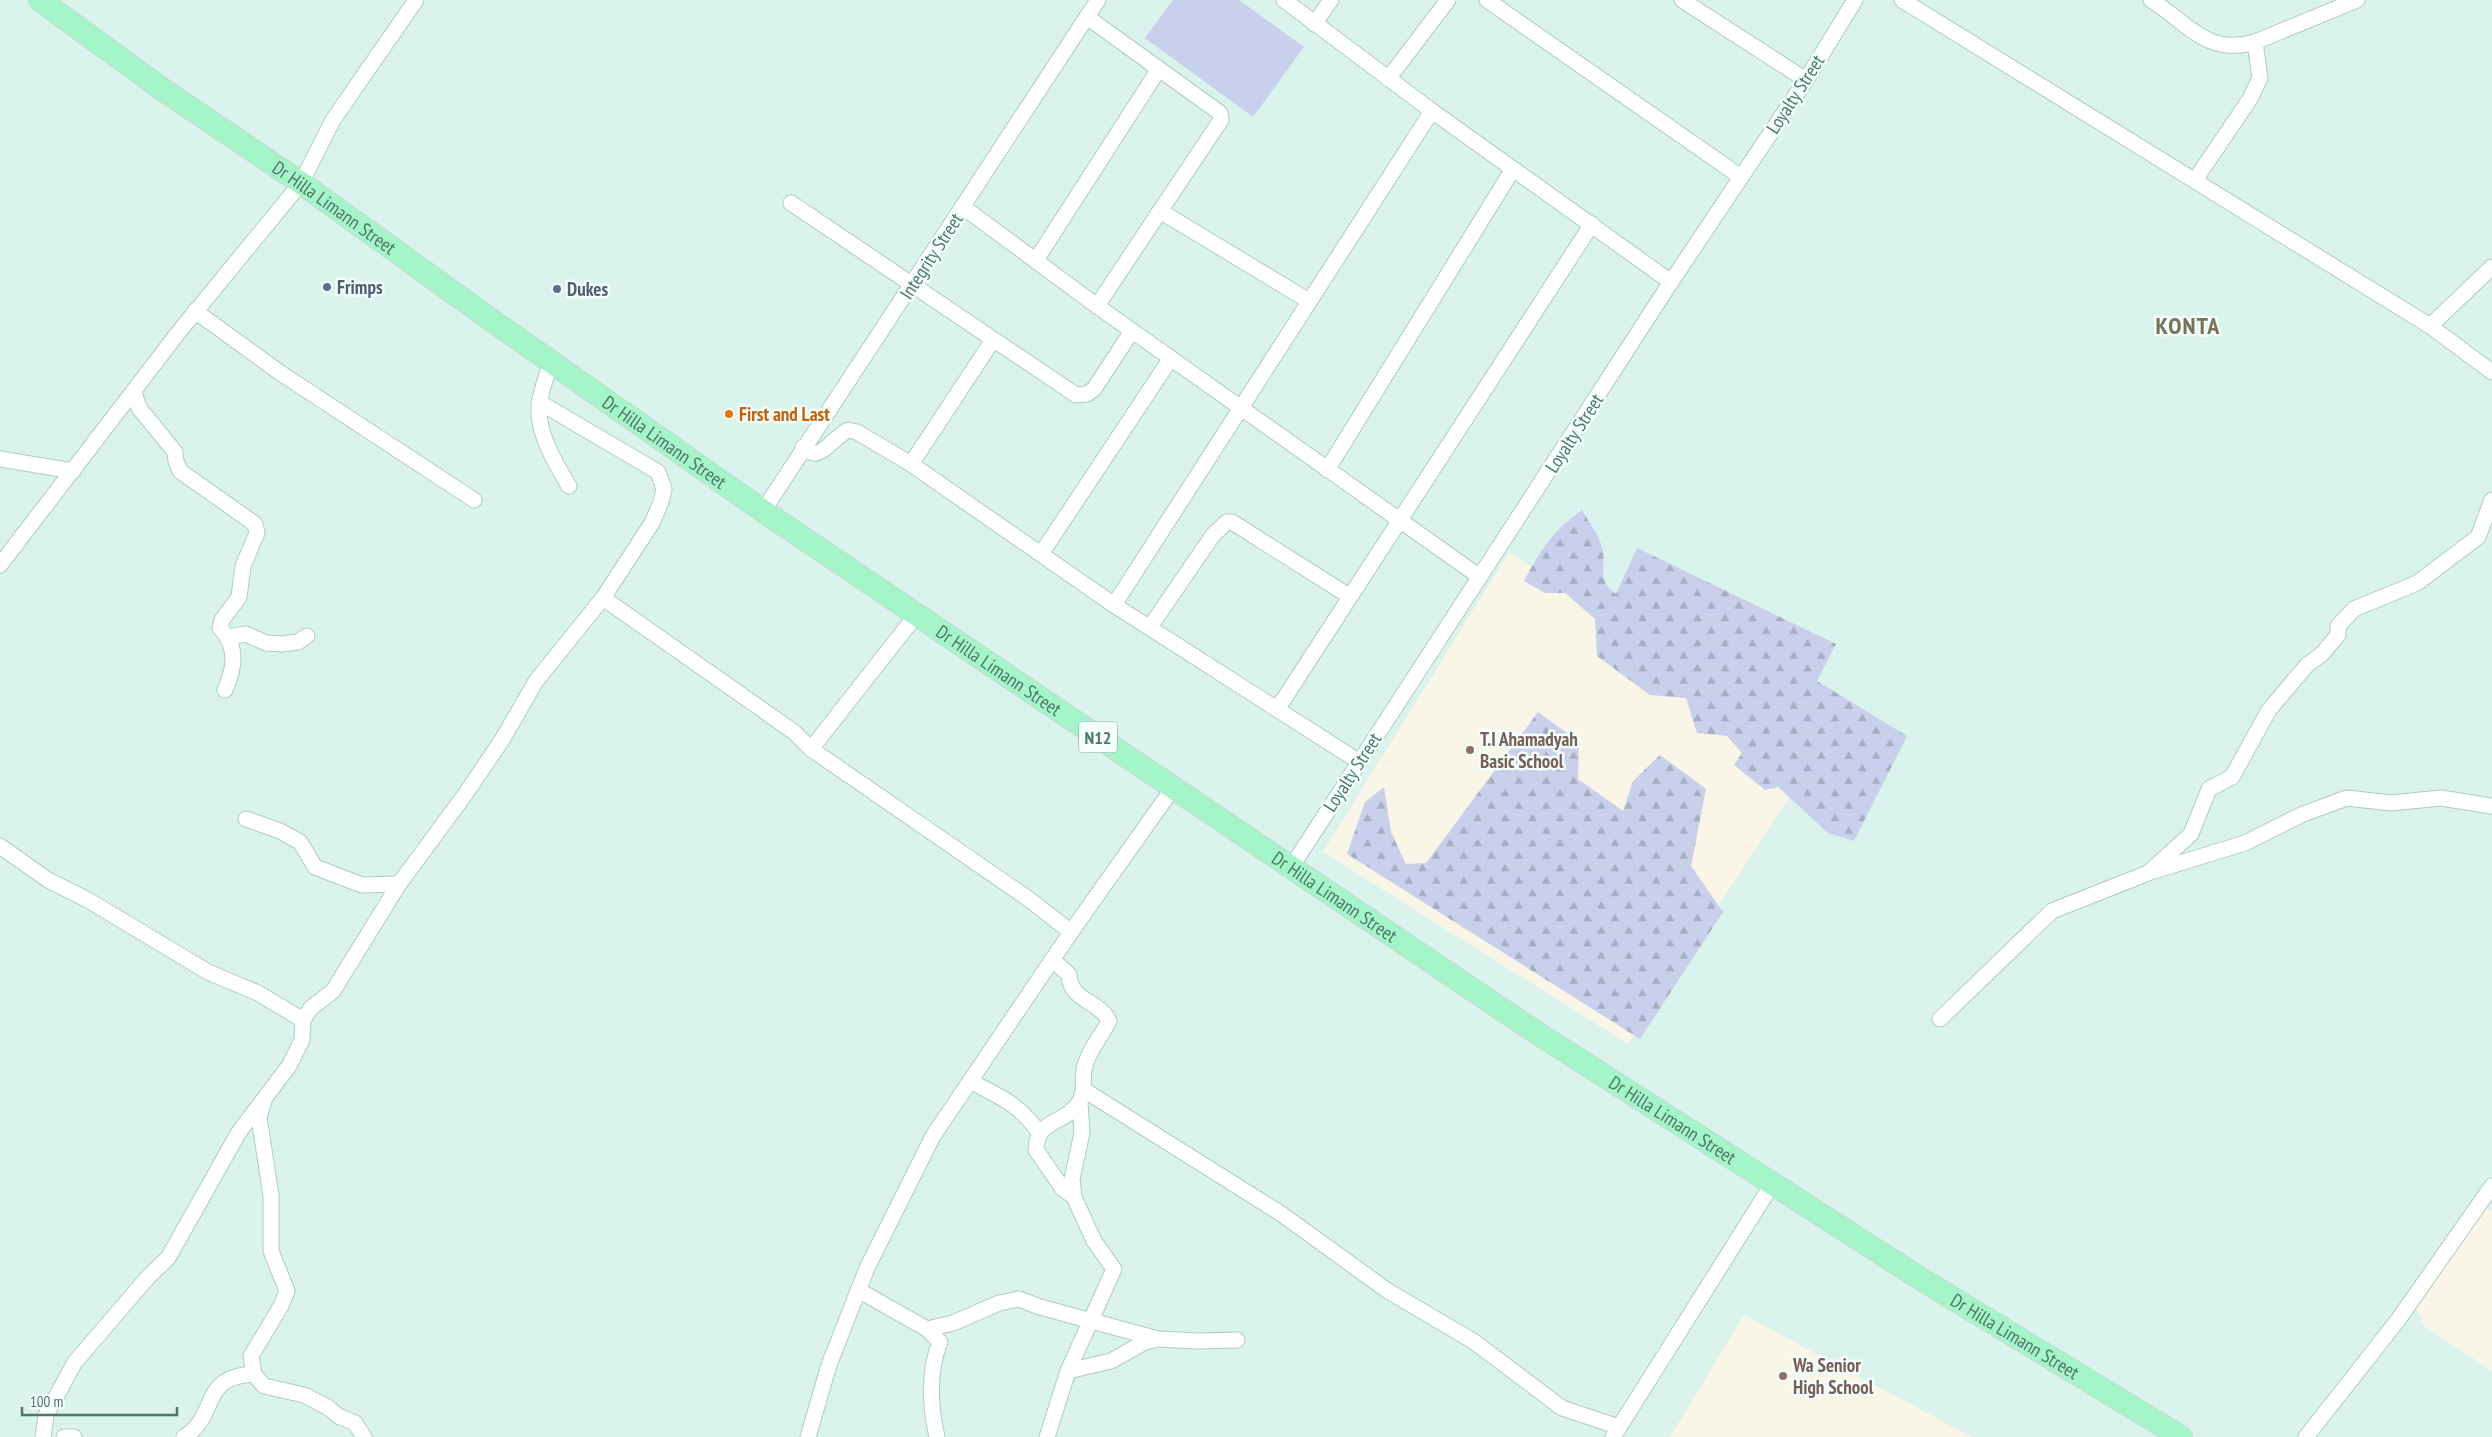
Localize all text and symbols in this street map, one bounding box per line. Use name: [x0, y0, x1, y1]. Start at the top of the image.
street label: Loyalty Street: [1761, 49, 1830, 138]
street label: Dr Hilla Limann Street: [268, 155, 401, 260]
street label: Integrity Street: [894, 208, 968, 304]
place label: Frimps: [337, 275, 383, 299]
place label: Dukes: [567, 277, 608, 301]
marker: Frimps: [321, 281, 333, 293]
marker: Dukes: [551, 283, 563, 295]
district label: KONTA: [2156, 310, 2220, 341]
street label: Loyalty Street: [1540, 388, 1609, 477]
street label: Dr Hilla Limann Street: [598, 390, 732, 494]
place label: First and Last: [739, 402, 830, 426]
marker: First and Last: [723, 408, 735, 420]
street label: Dr Hilla Limann Street: [932, 619, 1067, 721]
road number: N12: [1079, 722, 1117, 752]
street label: Loyalty Street: [1318, 727, 1387, 816]
place label: T.I Ahamadyah Basic School: [1480, 727, 1578, 773]
marker: T.I Ahamadyah Basic School: [1464, 744, 1476, 756]
street label: Dr Hilla Limann Street: [1267, 846, 1403, 948]
street label: Dr Hilla Limann Street: [1605, 1070, 1741, 1170]
street label: Dr Hilla Limann Street: [1946, 1288, 2084, 1385]
place label: Wa Senior High School: [1792, 1353, 1874, 1399]
marker: Wa Senior High School: [1777, 1370, 1789, 1382]
scale bar: [22, 1384, 178, 1416]
text: 100 m: [30, 1392, 63, 1411]

